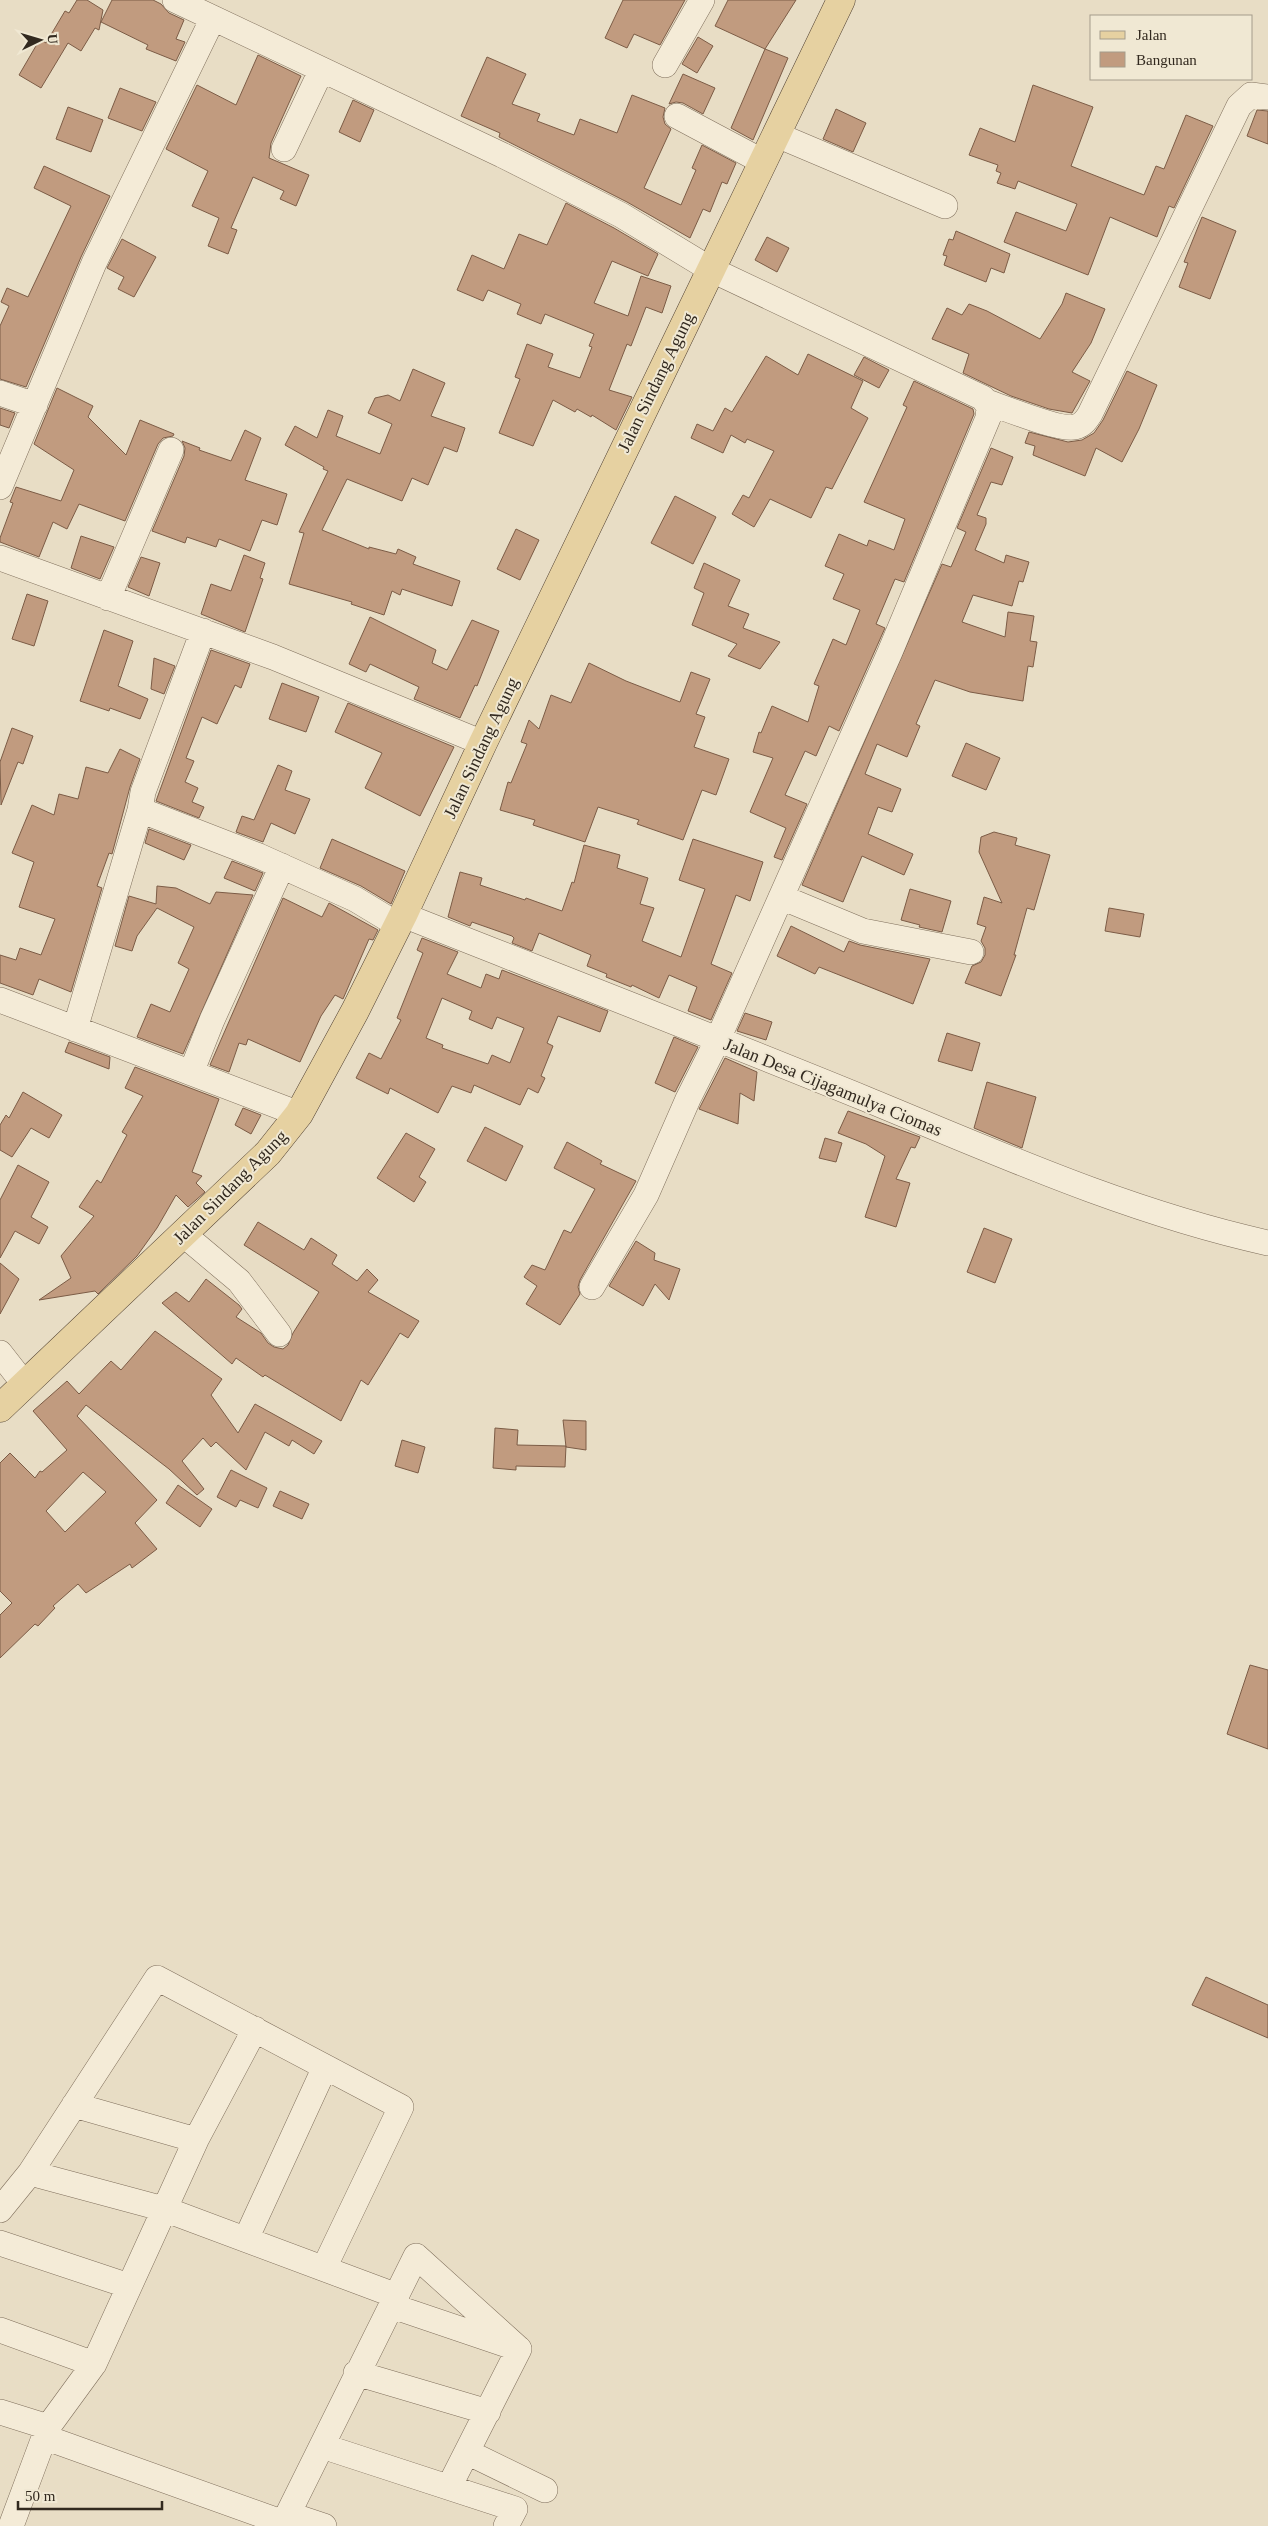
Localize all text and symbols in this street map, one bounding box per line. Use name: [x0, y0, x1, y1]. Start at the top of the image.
north arrow: [15, 15, 65, 65]
legend: [1090, 15, 1253, 80]
text: Jalan: [1136, 27, 1167, 43]
text: U: [45, 33, 60, 45]
text: Bangunan: [1136, 52, 1197, 68]
street label: Jalan Sindang Agung: [613, 309, 699, 455]
street label: Jalan Sindang Agung: [440, 674, 522, 822]
street label: Jalan Desa Cijagamulya Ciomas: [721, 1034, 945, 1140]
street label: Jalan Sindang Agung: [169, 1126, 291, 1248]
scale bar: [18, 2478, 161, 2510]
text: 50 m: [25, 2488, 56, 2504]

